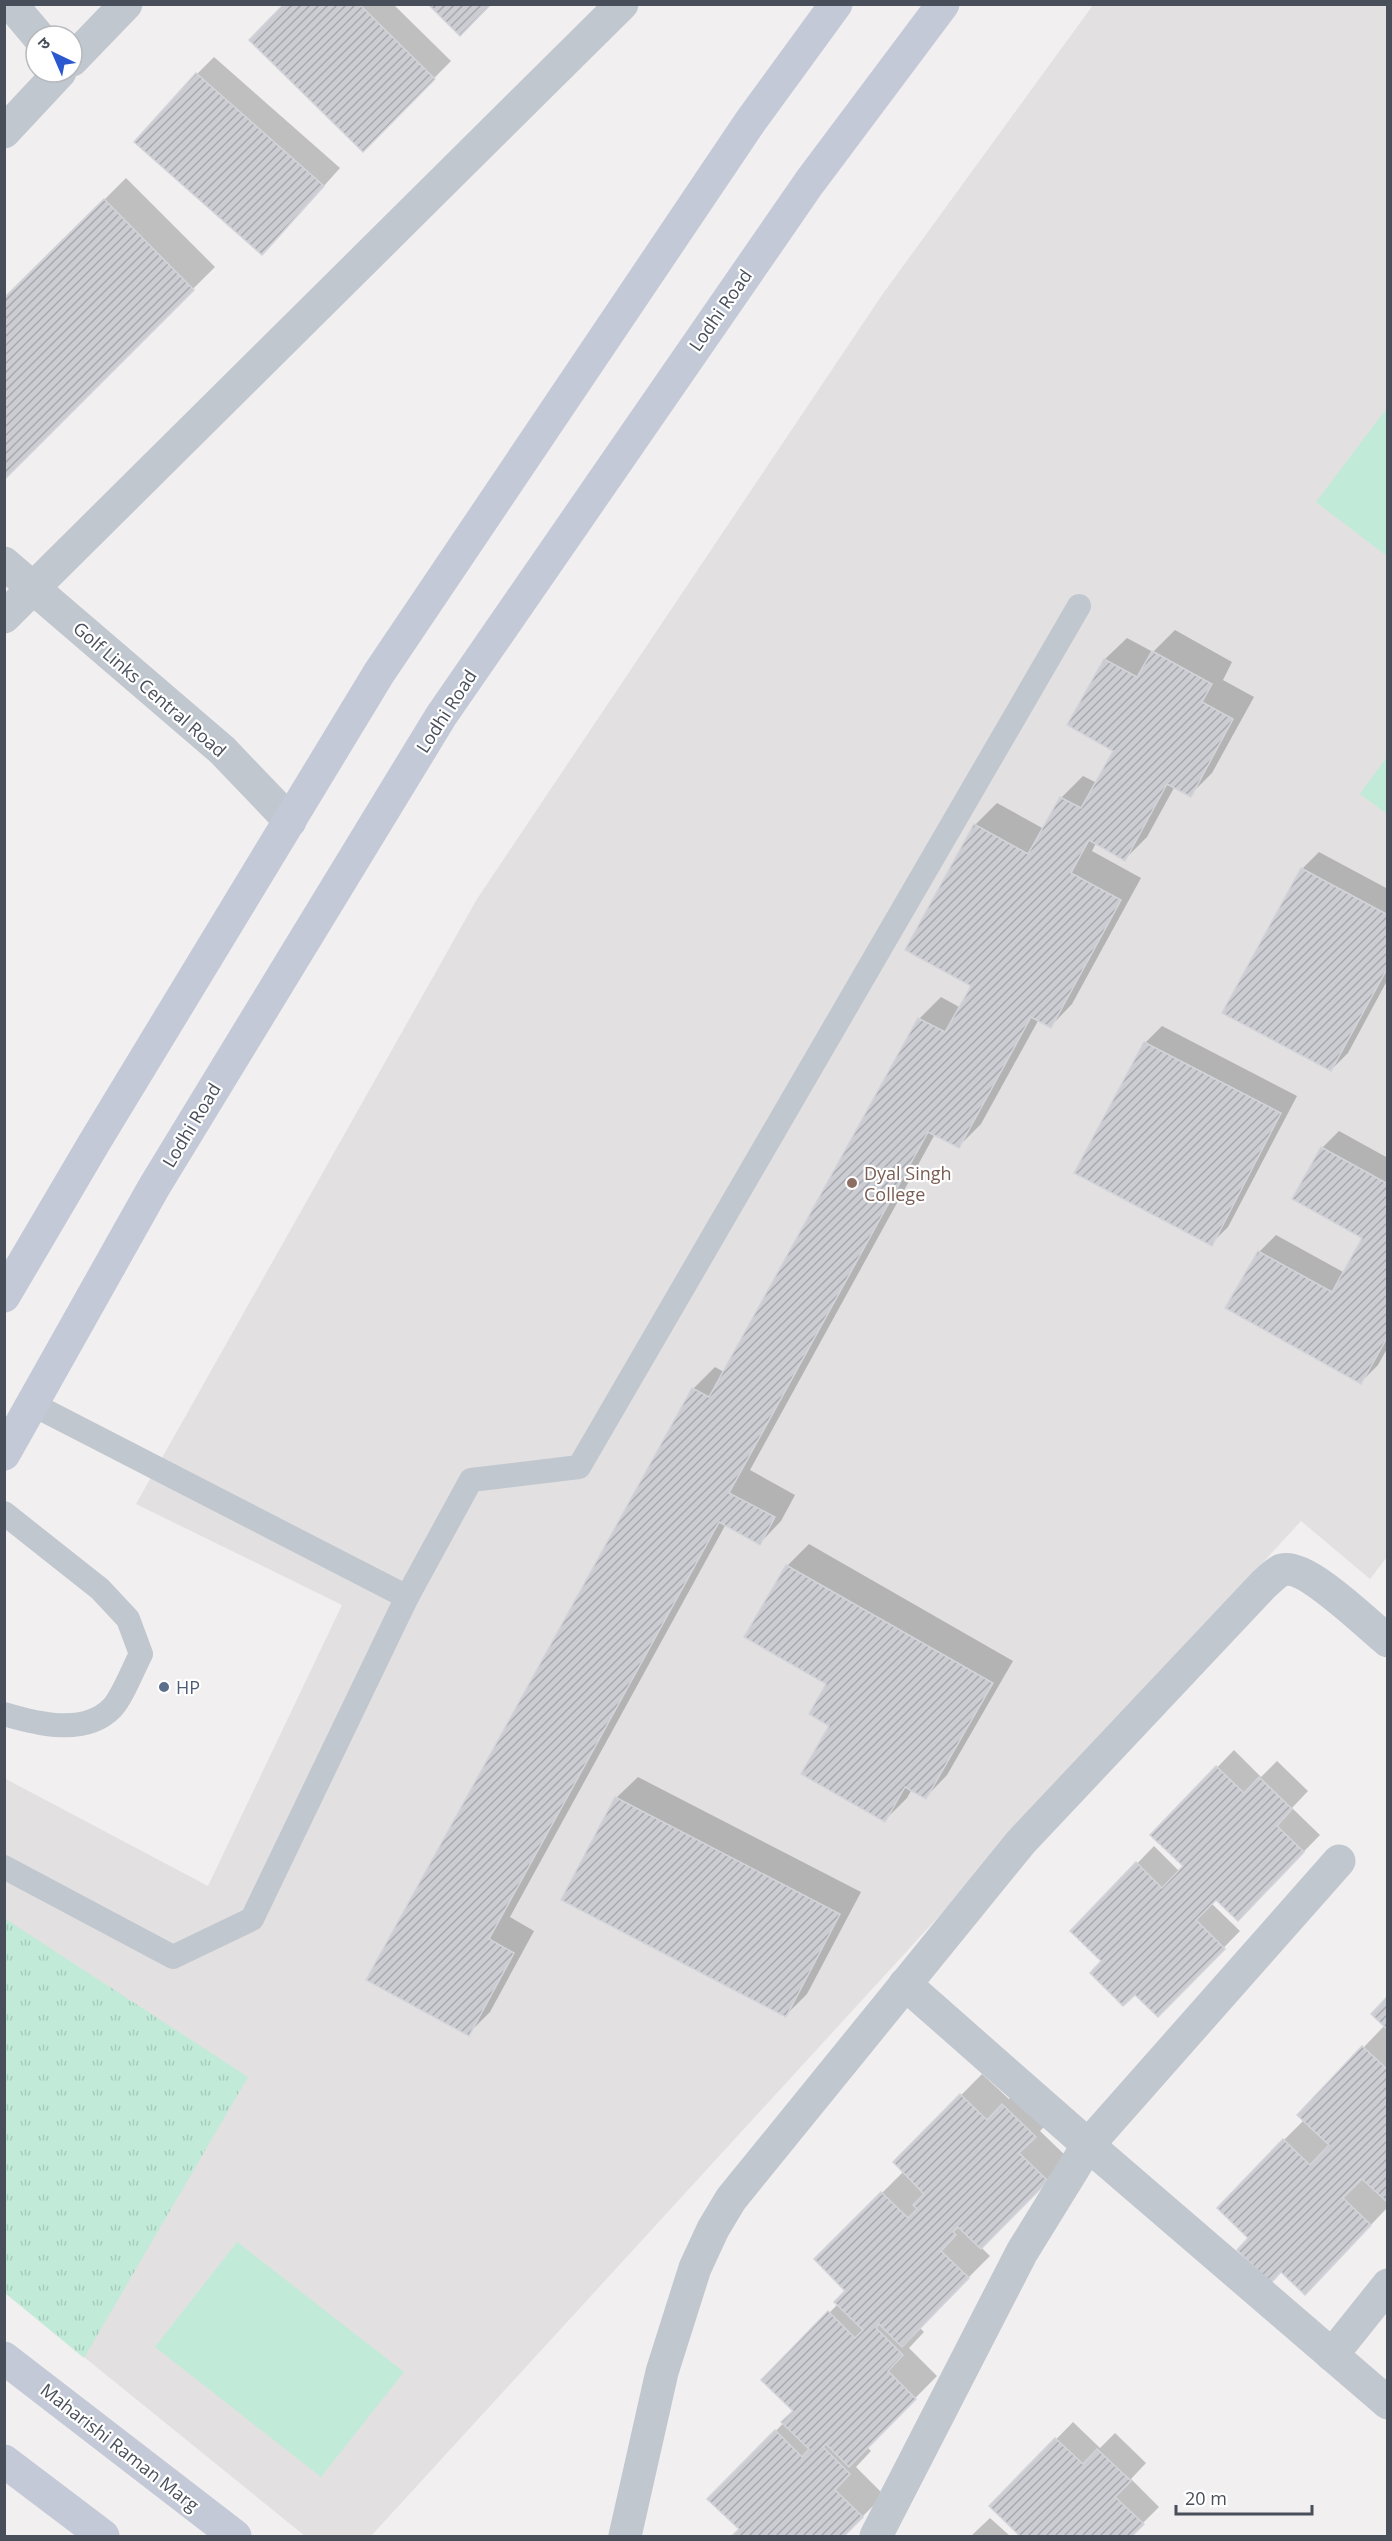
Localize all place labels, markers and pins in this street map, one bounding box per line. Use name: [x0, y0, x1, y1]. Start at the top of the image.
place label: Dyal Singh College: [864, 1161, 952, 1206]
marker: Dyal Singh College: [845, 1176, 859, 1190]
place label: HP: [176, 1675, 200, 1699]
marker: HP: [157, 1680, 171, 1694]

